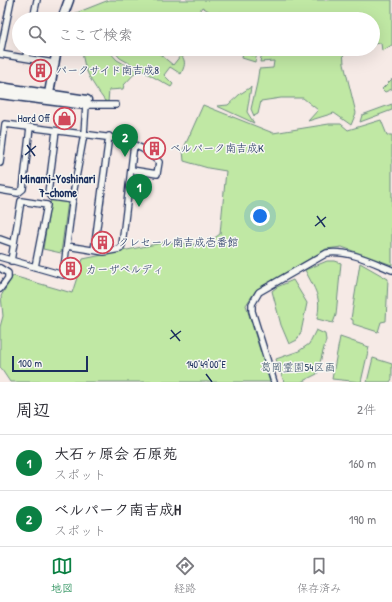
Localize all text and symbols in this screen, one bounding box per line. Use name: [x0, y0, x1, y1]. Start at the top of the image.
search box: [12, 12, 380, 56]
icon: search: [26, 23, 48, 45]
text: ここで検索: [58, 24, 133, 45]
building icon: パークサイド南吉成8: [28, 57, 54, 83]
place label: パークサイド南吉成8: [56, 63, 159, 77]
shop icon: Hard Off: [52, 105, 78, 131]
place label: Hard Off: [18, 111, 50, 125]
pin: 2: [112, 124, 138, 157]
building icon: ベルパーク南吉成K: [142, 135, 168, 161]
place label: ベルパーク南吉成K: [170, 141, 264, 155]
district label: Minami-Yoshinari 7-chome: [20, 170, 96, 201]
pin: 1: [126, 174, 152, 207]
your location: [250, 206, 270, 226]
building icon: クレセール南吉成壱番館: [90, 229, 116, 255]
place label: クレセール南吉成壱番館: [118, 235, 238, 249]
building icon: カーザベルディ: [58, 256, 84, 282]
place label: カーザベルディ: [86, 262, 163, 276]
scale bar: [12, 354, 88, 373]
text: 100 m: [18, 356, 42, 370]
text: 140°49'00"E: [186, 358, 226, 371]
park label: 葛岡霊園54区画: [261, 360, 335, 374]
text: 周辺: [16, 398, 50, 421]
text: 2件: [357, 400, 376, 418]
text: 大石ヶ原会 石原苑: [54, 443, 177, 464]
text: 1: [27, 454, 31, 472]
text: 160 m: [348, 454, 376, 472]
text: スポット: [54, 465, 106, 483]
text: ベルパーク南吉成H: [54, 499, 181, 520]
text: 2: [26, 510, 32, 528]
text: 190 m: [349, 510, 376, 528]
text: スポット: [54, 521, 106, 539]
tab: 地図: [51, 555, 73, 595]
tab: 経路: [174, 555, 196, 595]
tab: 保存済み: [297, 555, 341, 595]

